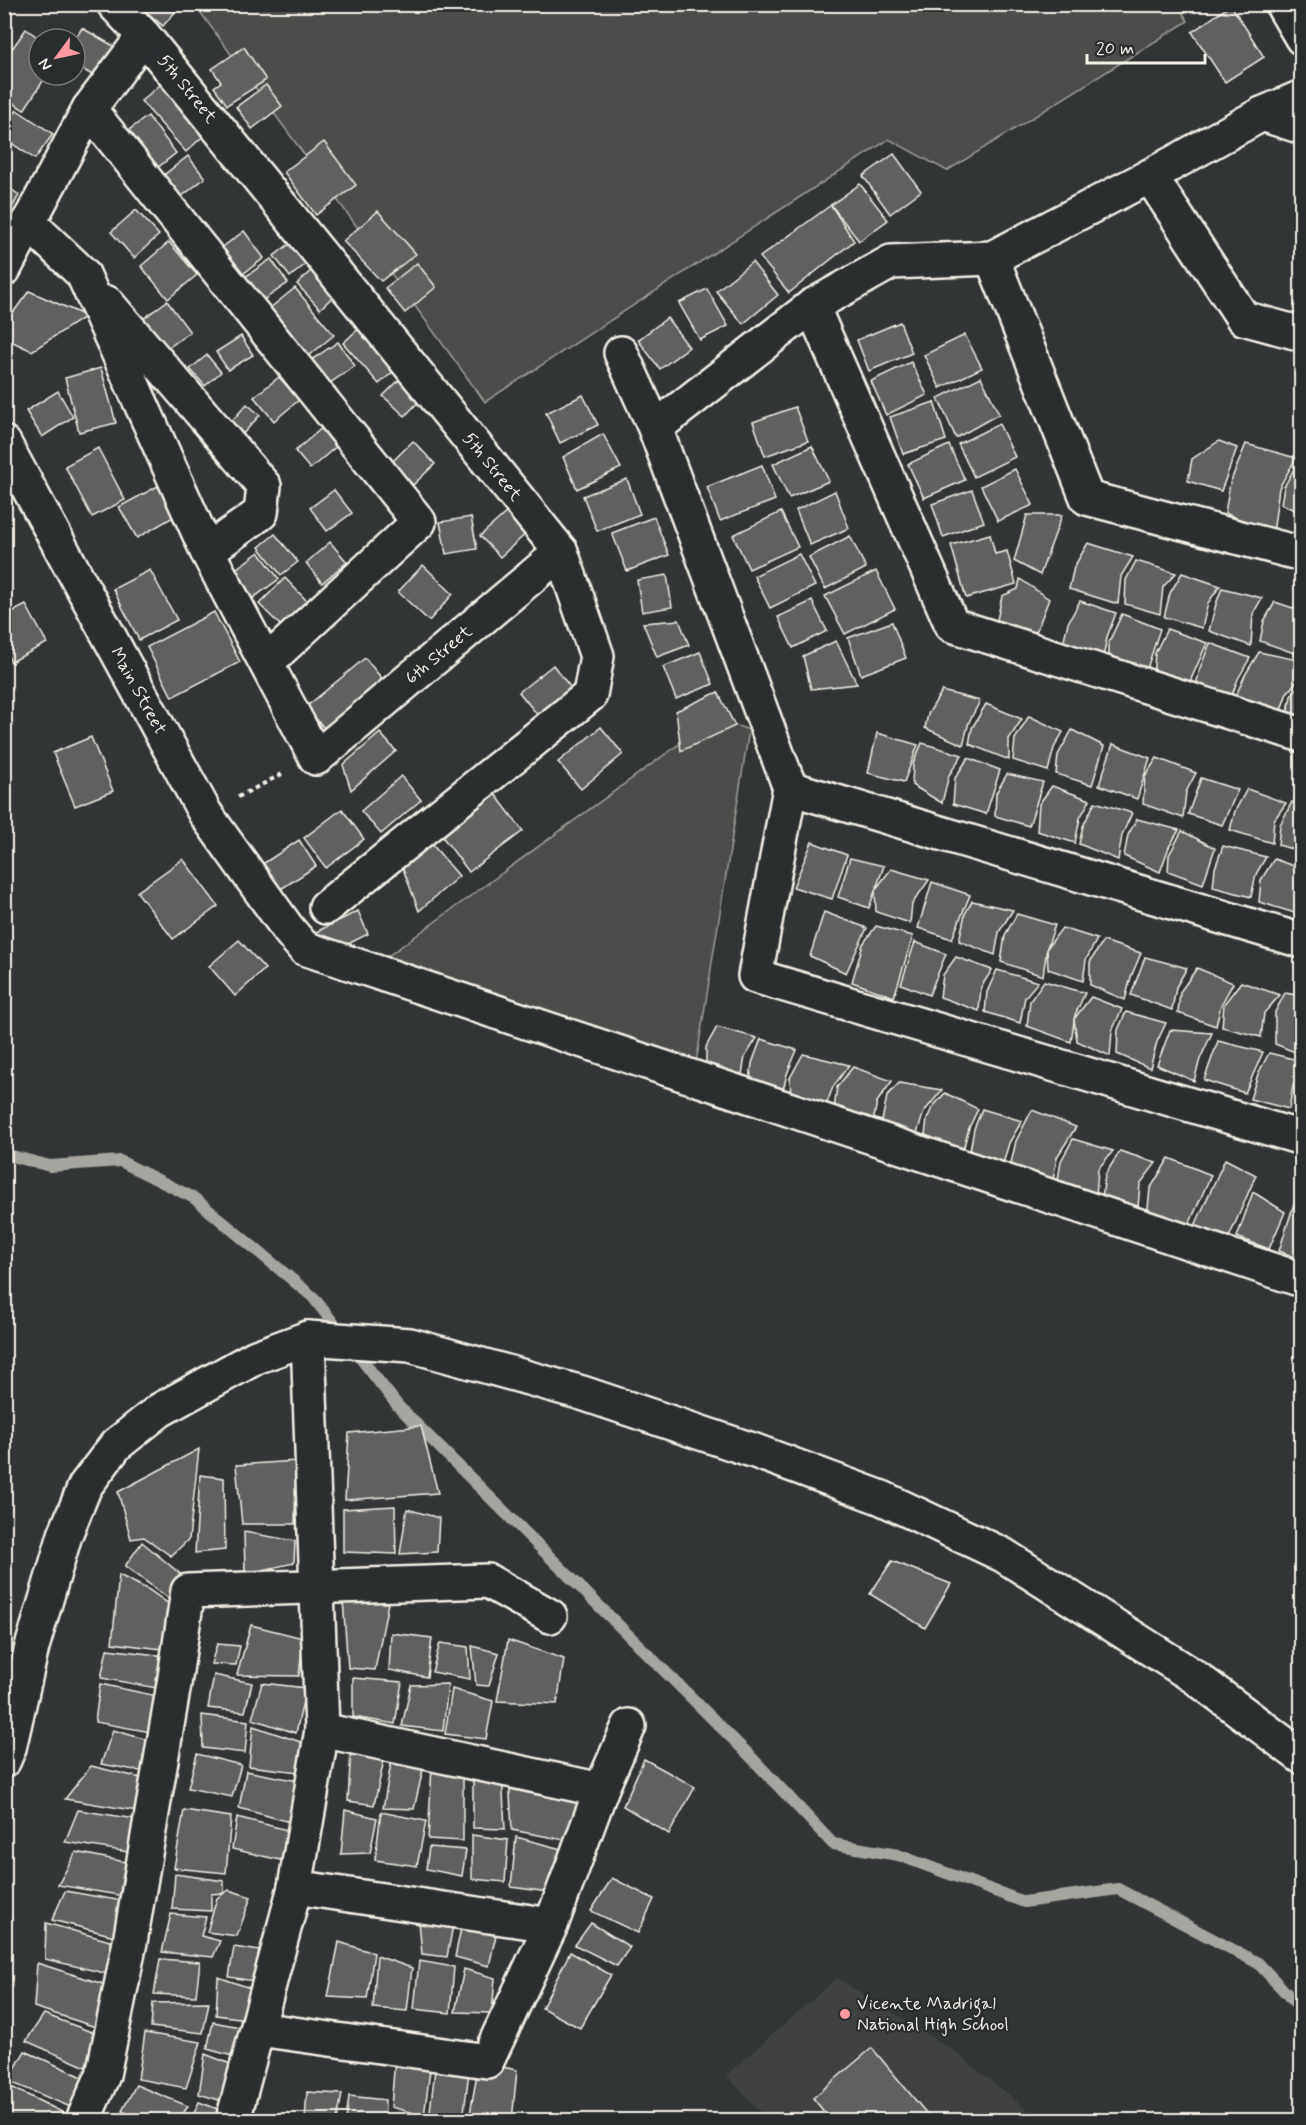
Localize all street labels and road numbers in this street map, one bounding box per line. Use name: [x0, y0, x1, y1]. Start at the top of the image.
street label: 5th Street: [152, 49, 223, 129]
street label: 5th Street: [457, 427, 528, 507]
street label: 6th Street: [400, 620, 478, 690]
street label: Main Street: [104, 643, 172, 739]

